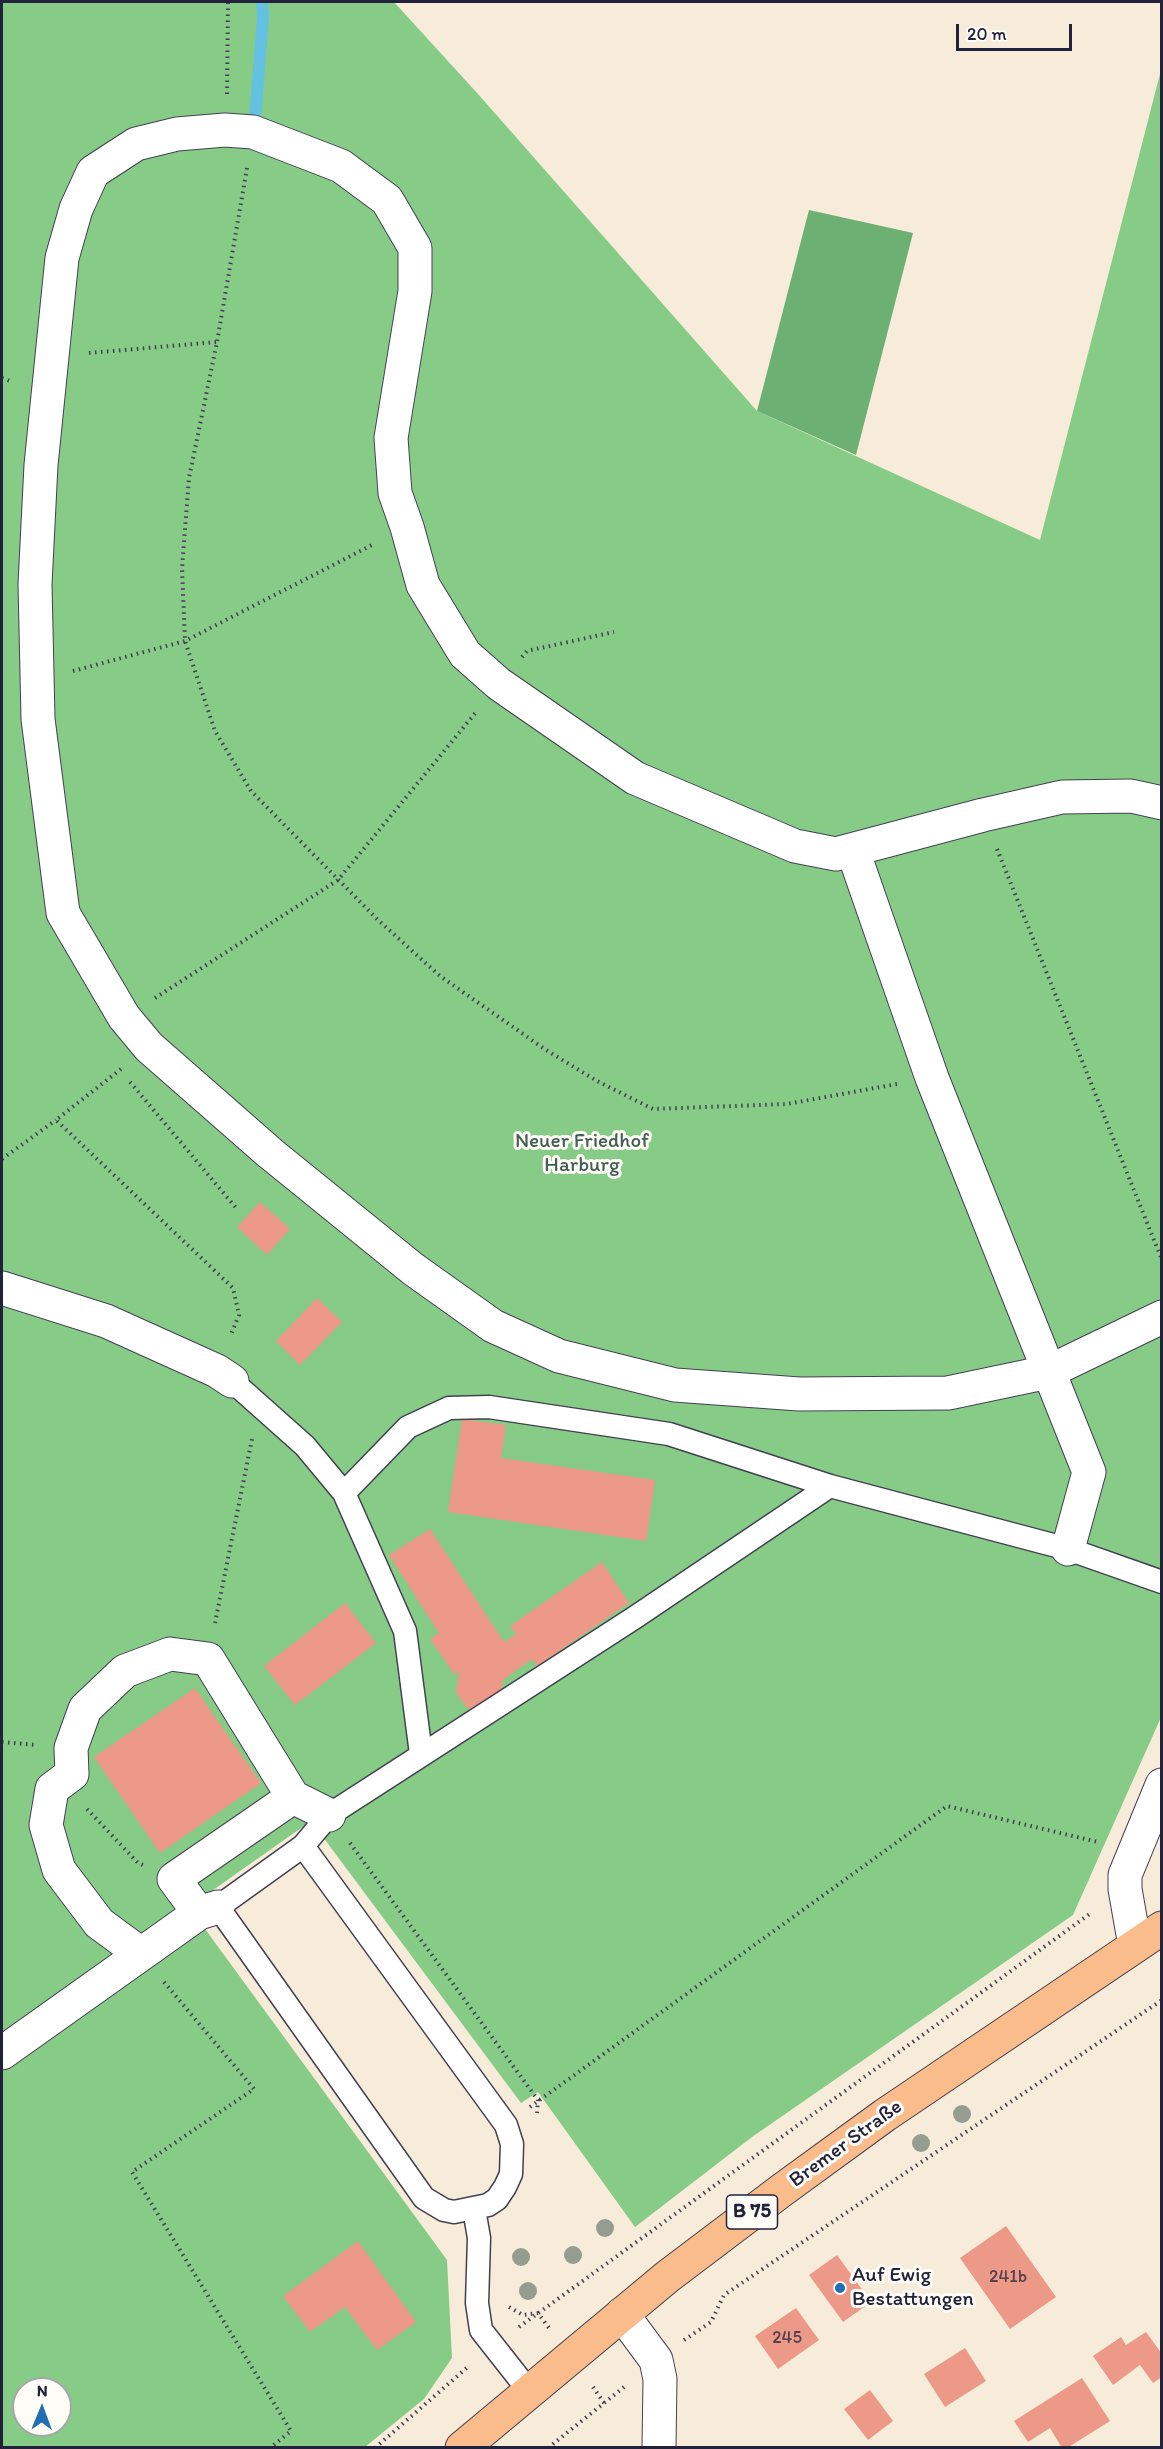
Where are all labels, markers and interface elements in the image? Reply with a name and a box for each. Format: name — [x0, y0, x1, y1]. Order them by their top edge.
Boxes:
scale bar — [959, 12, 1074, 50]
text: 20 m — [967, 23, 1007, 45]
park label: Neuer Friedhof Harburg — [515, 1129, 649, 1179]
street label: Bremer Straße — [785, 2095, 907, 2193]
road number: B 75 — [726, 2195, 777, 2229]
place label: Auf Ewig Bestattungen — [852, 2263, 974, 2313]
house number: 241b — [989, 2266, 1027, 2288]
marker: Auf Ewig Bestattungen — [833, 2281, 847, 2295]
house number: 245 — [772, 2327, 802, 2349]
north arrow — [12, 2377, 72, 2437]
text: N — [37, 2381, 48, 2400]

